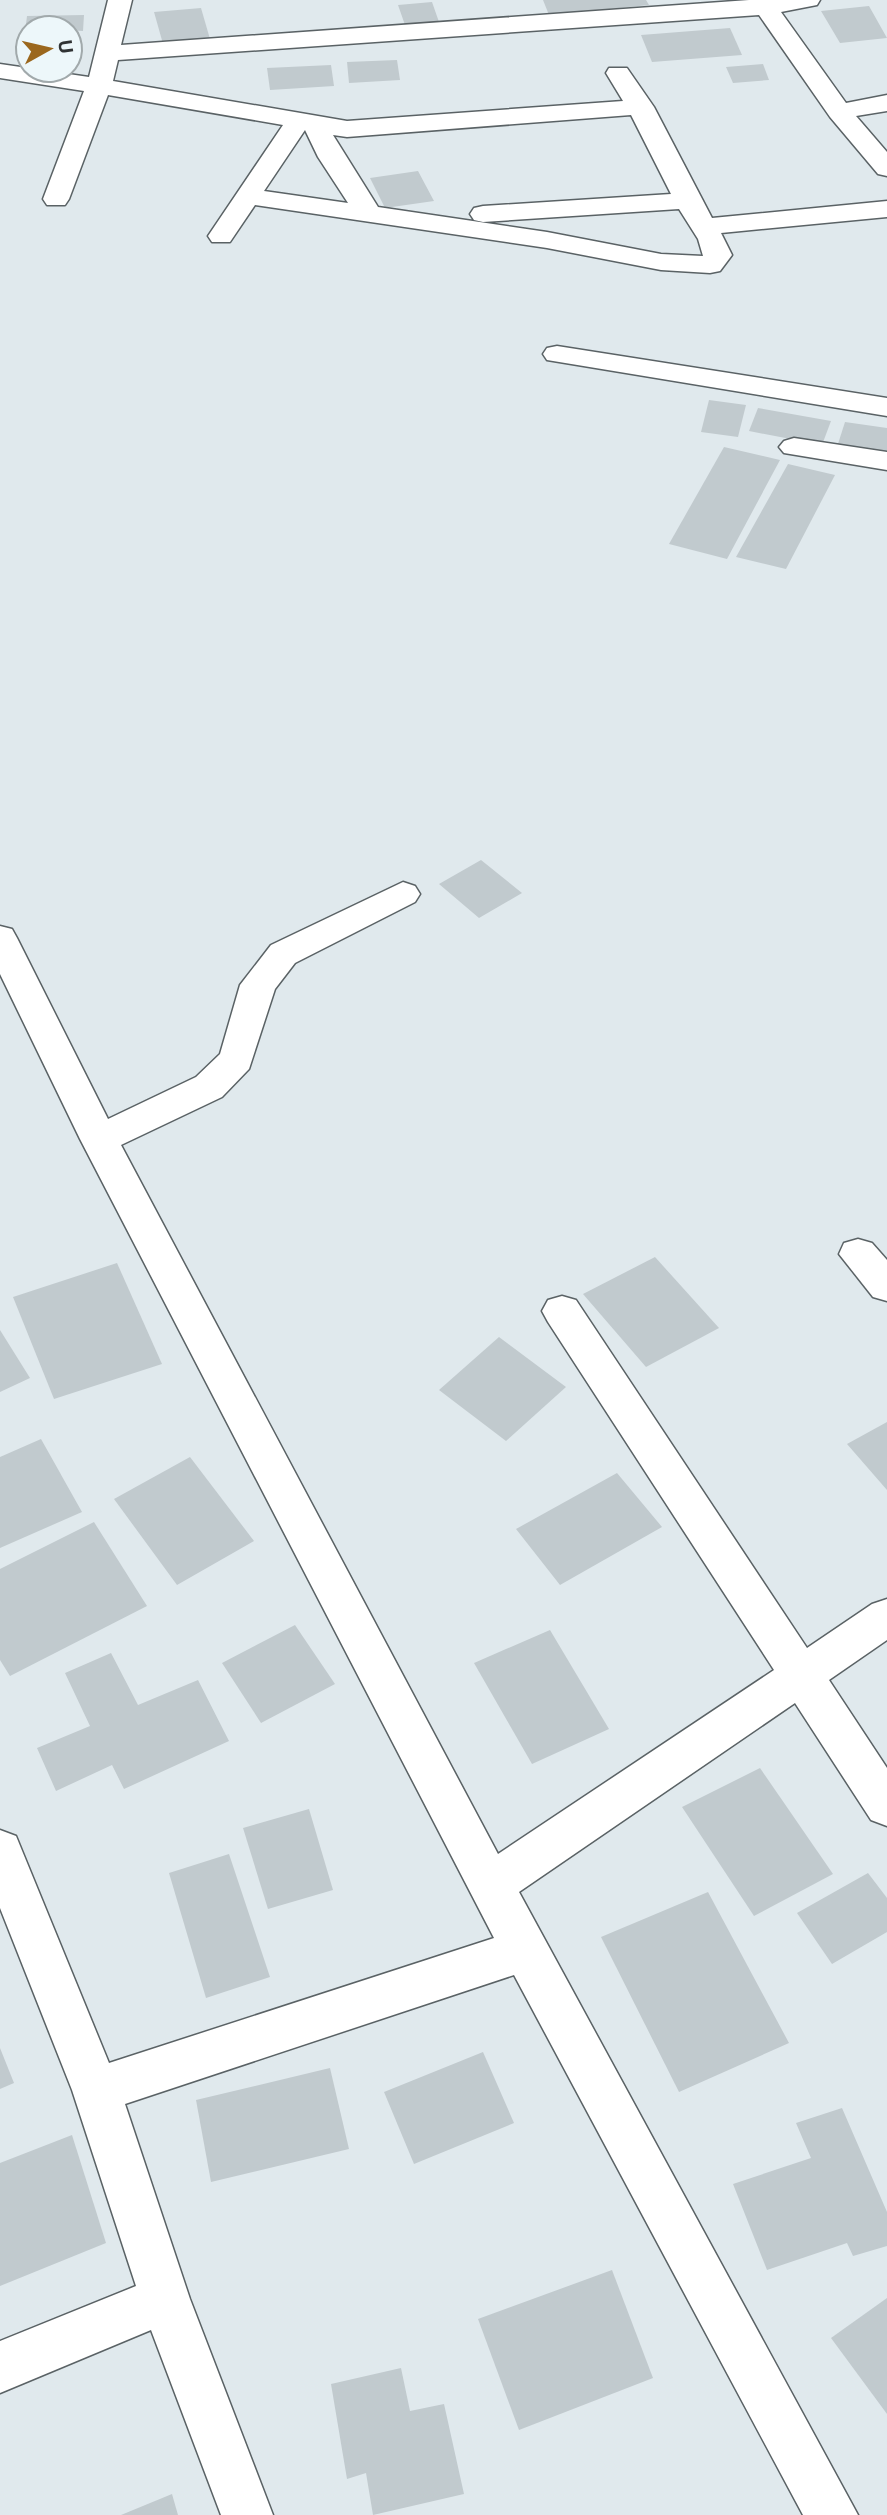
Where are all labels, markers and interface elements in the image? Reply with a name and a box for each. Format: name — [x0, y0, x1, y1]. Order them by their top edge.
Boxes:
north arrow — [14, 14, 84, 84]
text: U — [52, 38, 80, 56]

